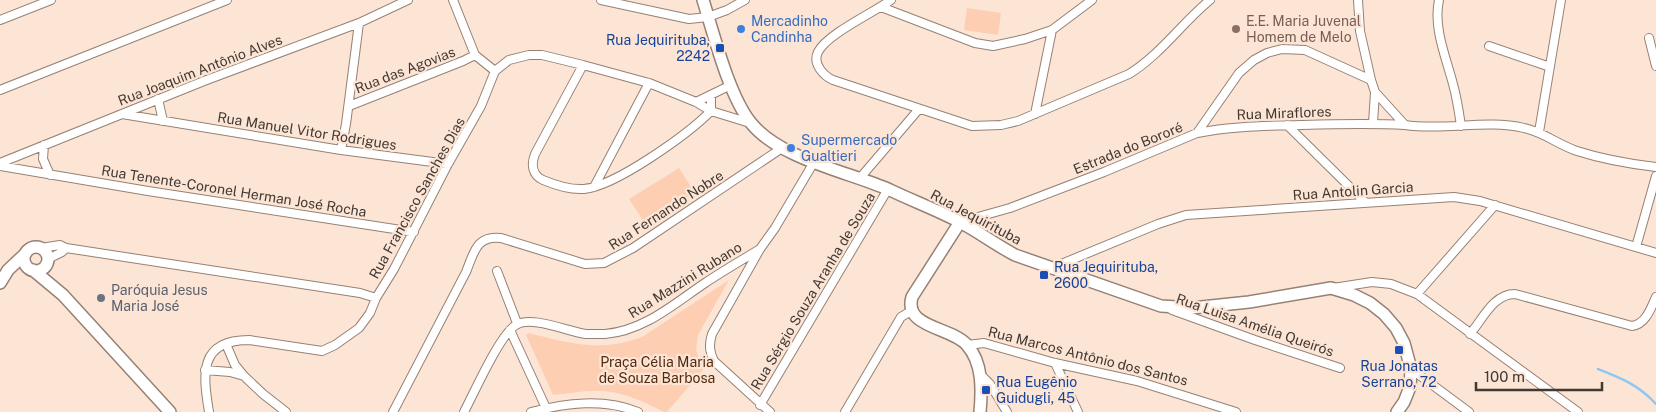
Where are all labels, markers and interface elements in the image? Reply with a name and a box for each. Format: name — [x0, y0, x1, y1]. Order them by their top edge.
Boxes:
place label: Mercadinho Candinha — [751, 13, 828, 45]
place label: E.E. Maria Juvenal Homem de Melo — [1246, 13, 1361, 45]
marker: Mercadinho Candinha — [735, 23, 747, 35]
marker: E.E. Maria Juvenal Homem de Melo — [1230, 23, 1242, 35]
street label: Rua Joaquim Antônio Alves — [116, 31, 284, 109]
place label: Rua Jequirituba, 2242 — [606, 32, 710, 64]
marker: Rua Jequirituba, 2242 — [714, 42, 726, 54]
street label: Rua das Agovias — [353, 44, 457, 96]
street label: Rua Miraflores — [1236, 103, 1332, 123]
street label: Rua Manuel Vitor Rodrigues — [216, 109, 398, 153]
street label: Rua Francisco Sanches Dias — [366, 115, 468, 281]
street label: Estrada do Bororé — [1071, 119, 1185, 177]
place label: Supermercado Gualtieri — [801, 132, 897, 164]
marker: Supermercado Gualtieri — [785, 142, 797, 154]
street label: Rua Tenente-Coronel Herman José Rocha — [100, 162, 368, 220]
street label: Rua Fernando Nobre — [606, 167, 726, 253]
street label: Rua Antolin Garcia — [1292, 179, 1414, 203]
street label: Rua Jequirituba — [928, 186, 1024, 248]
street label: Rua Sérgio Souza Aranha de Souza — [748, 189, 878, 393]
street label: Rua Mazzini Rubano — [625, 239, 745, 321]
place label: Rua Jequirituba, 2600 — [1054, 259, 1158, 291]
marker: Rua Jequirituba, 2600 — [1038, 269, 1050, 281]
place label: Paróquia Jesus Maria José — [111, 282, 208, 314]
street label: Rua Luisa Amélia Queirós — [1174, 290, 1336, 360]
marker: Paróquia Jesus Maria José — [95, 292, 107, 304]
street label: Rua Marcos Antônio dos Santos — [987, 323, 1189, 389]
marker: Rua Jonatas Serrano, 72 — [1393, 344, 1405, 356]
park label: Praça Célia Maria de Souza Barbosa — [599, 354, 715, 386]
place label: Rua Jonatas Serrano, 72 — [1360, 358, 1438, 390]
scale bar — [1476, 360, 1602, 392]
text: 100 m — [1484, 368, 1525, 385]
place label: Rua Eugênio Guidugli, 45 — [996, 374, 1077, 406]
marker: Rua Eugênio Guidugli, 45 — [980, 384, 992, 396]

